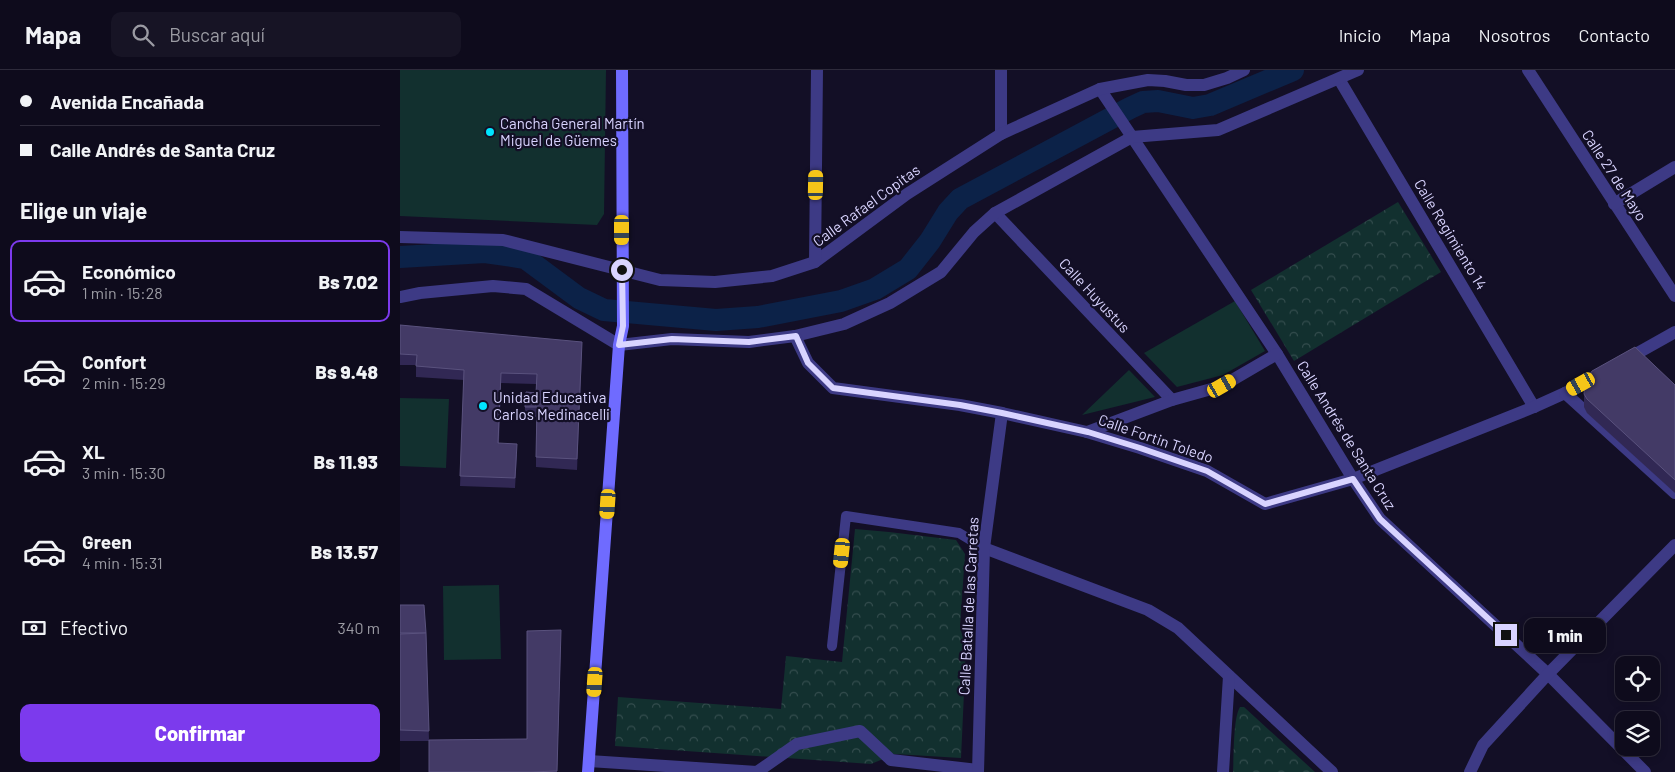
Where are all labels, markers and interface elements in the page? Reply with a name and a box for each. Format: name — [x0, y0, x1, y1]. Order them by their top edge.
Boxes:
search box — [111, 12, 461, 57]
text: Mapa — [25, 20, 81, 49]
icon: search — [129, 21, 157, 49]
text: Buscar aquí — [169, 23, 265, 46]
text: Inicio — [1339, 24, 1381, 46]
text: Mapa — [1409, 24, 1451, 46]
text: Nosotros — [1479, 24, 1550, 46]
text: Contacto — [1578, 24, 1650, 46]
text: Avenida Encañada — [50, 90, 204, 113]
place label: Cancha General Martín Miguel de Güemes — [500, 114, 645, 149]
marker: Cancha General Martín Miguel de Güemes — [484, 126, 496, 138]
street label: Calle 27 de Mayo — [1579, 126, 1651, 224]
text: Calle Andrés de Santa Cruz — [50, 138, 275, 161]
street label: Calle Rafael Copitas — [809, 160, 923, 250]
car — [808, 170, 823, 200]
street label: Calle Regimiento 14 — [1411, 175, 1491, 293]
text: Elige un viaje — [20, 197, 147, 223]
car — [614, 215, 629, 245]
street label: Calle Huyustus — [1056, 254, 1134, 336]
icon: car — [22, 259, 67, 304]
route start — [611, 259, 633, 281]
text: Económico — [82, 260, 176, 283]
text: Bs 7.02 — [318, 270, 378, 293]
text: 1 min · 15:28 — [82, 283, 163, 302]
icon: car — [22, 349, 67, 394]
text: Confort — [82, 350, 146, 373]
street label: Calle Andrés de Santa Cruz — [1294, 357, 1400, 513]
text: Bs 9.48 — [315, 360, 378, 383]
car — [1564, 370, 1597, 398]
car — [1205, 372, 1238, 400]
text: 2 min · 15:29 — [82, 373, 166, 392]
place label: Unidad Educativa Carlos Medinacelli — [493, 388, 610, 423]
marker: Unidad Educativa Carlos Medinacelli — [477, 400, 489, 412]
street label: Calle Fortin Toledo — [1096, 410, 1216, 466]
icon: car — [22, 439, 67, 484]
text: XL — [82, 440, 105, 463]
text: Bs 11.93 — [314, 450, 378, 473]
text: 3 min · 15:30 — [82, 463, 166, 482]
car — [599, 489, 616, 519]
street label: Calle Batalla de las Carretas — [954, 516, 982, 696]
icon: car — [22, 529, 67, 574]
text: Green — [82, 530, 132, 553]
car — [832, 537, 851, 569]
text: Bs 13.57 — [311, 540, 378, 563]
text: 4 min · 15:31 — [82, 553, 163, 572]
icon: cash — [20, 614, 48, 642]
text: Efectivo — [60, 616, 128, 639]
text: 340 m — [337, 618, 380, 637]
callout: 1 min — [1524, 618, 1606, 652]
route end — [1495, 624, 1517, 646]
text: 1 min — [1547, 626, 1583, 645]
map controls — [1615, 656, 1660, 756]
button: locate — [1615, 656, 1660, 701]
car — [586, 667, 603, 697]
button: Confirmar — [20, 704, 380, 762]
button: layers — [1615, 711, 1660, 756]

